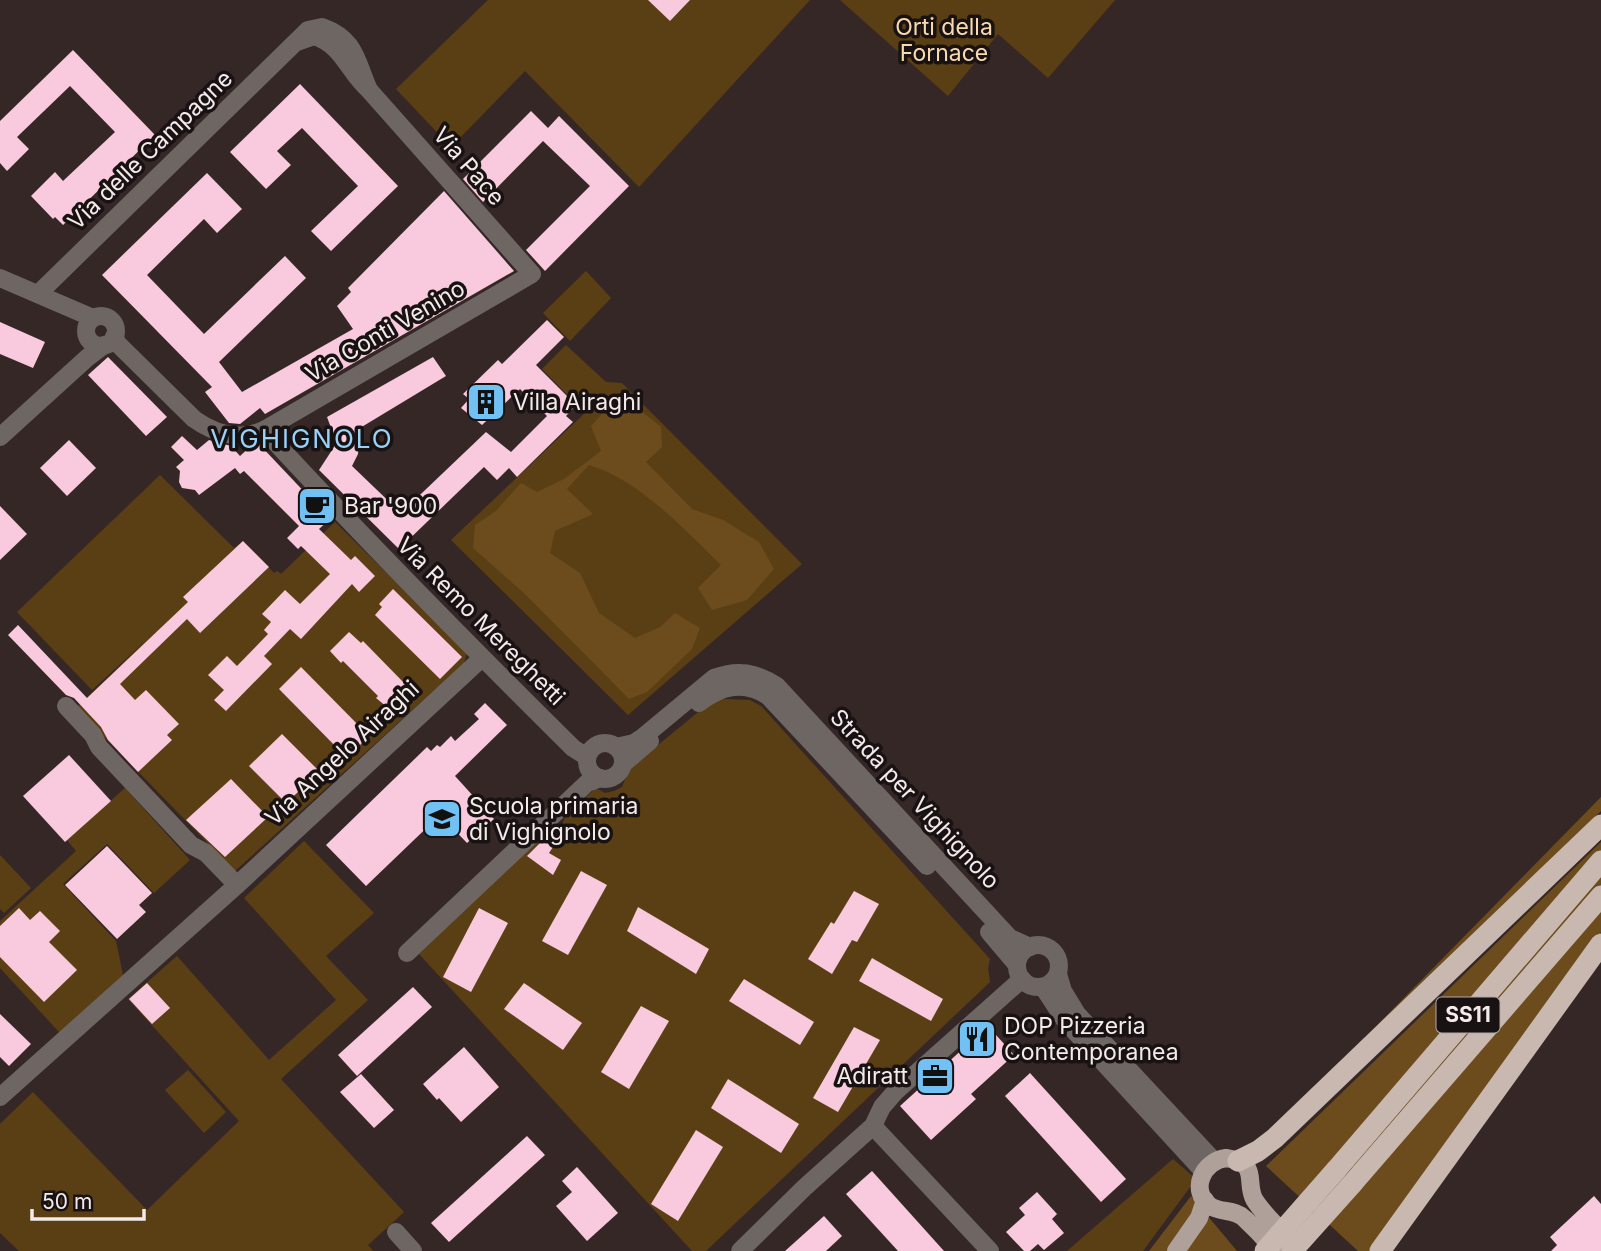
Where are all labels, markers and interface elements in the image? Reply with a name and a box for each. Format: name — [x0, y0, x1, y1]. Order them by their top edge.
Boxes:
park label: Orti della Fornace — [895, 13, 993, 67]
street label: Via delle Campagne — [62, 64, 238, 236]
street label: Via Pace — [427, 121, 511, 211]
street label: Via Conti Venino — [300, 274, 470, 388]
building icon: Villa Airaghi — [465, 381, 507, 423]
place label: Villa Airaghi — [513, 388, 641, 416]
district label: VIGHIGNOLO — [210, 423, 394, 454]
cafe icon: Bar '900 — [296, 485, 338, 527]
place label: Bar '900 — [344, 492, 437, 520]
street label: Via Remo Mereghetti — [391, 531, 571, 711]
street label: Via Angelo Airaghi — [259, 675, 425, 831]
street label: Strada per Vighignolo — [824, 703, 1006, 895]
place label: Scuola primaria di Vighignolo — [469, 792, 638, 846]
school or university icon: Scuola primaria di Vighignolo — [421, 798, 463, 840]
road number: SS11 — [1436, 998, 1500, 1032]
place label: DOP Pizzeria Contemporanea — [1004, 1012, 1179, 1066]
restaurant icon: DOP Pizzeria Contemporanea — [956, 1018, 998, 1060]
office icon: Adiratt — [914, 1055, 956, 1097]
place label: Adiratt — [836, 1062, 908, 1090]
scale bar — [32, 1178, 144, 1222]
text: 50 m — [42, 1189, 92, 1214]

